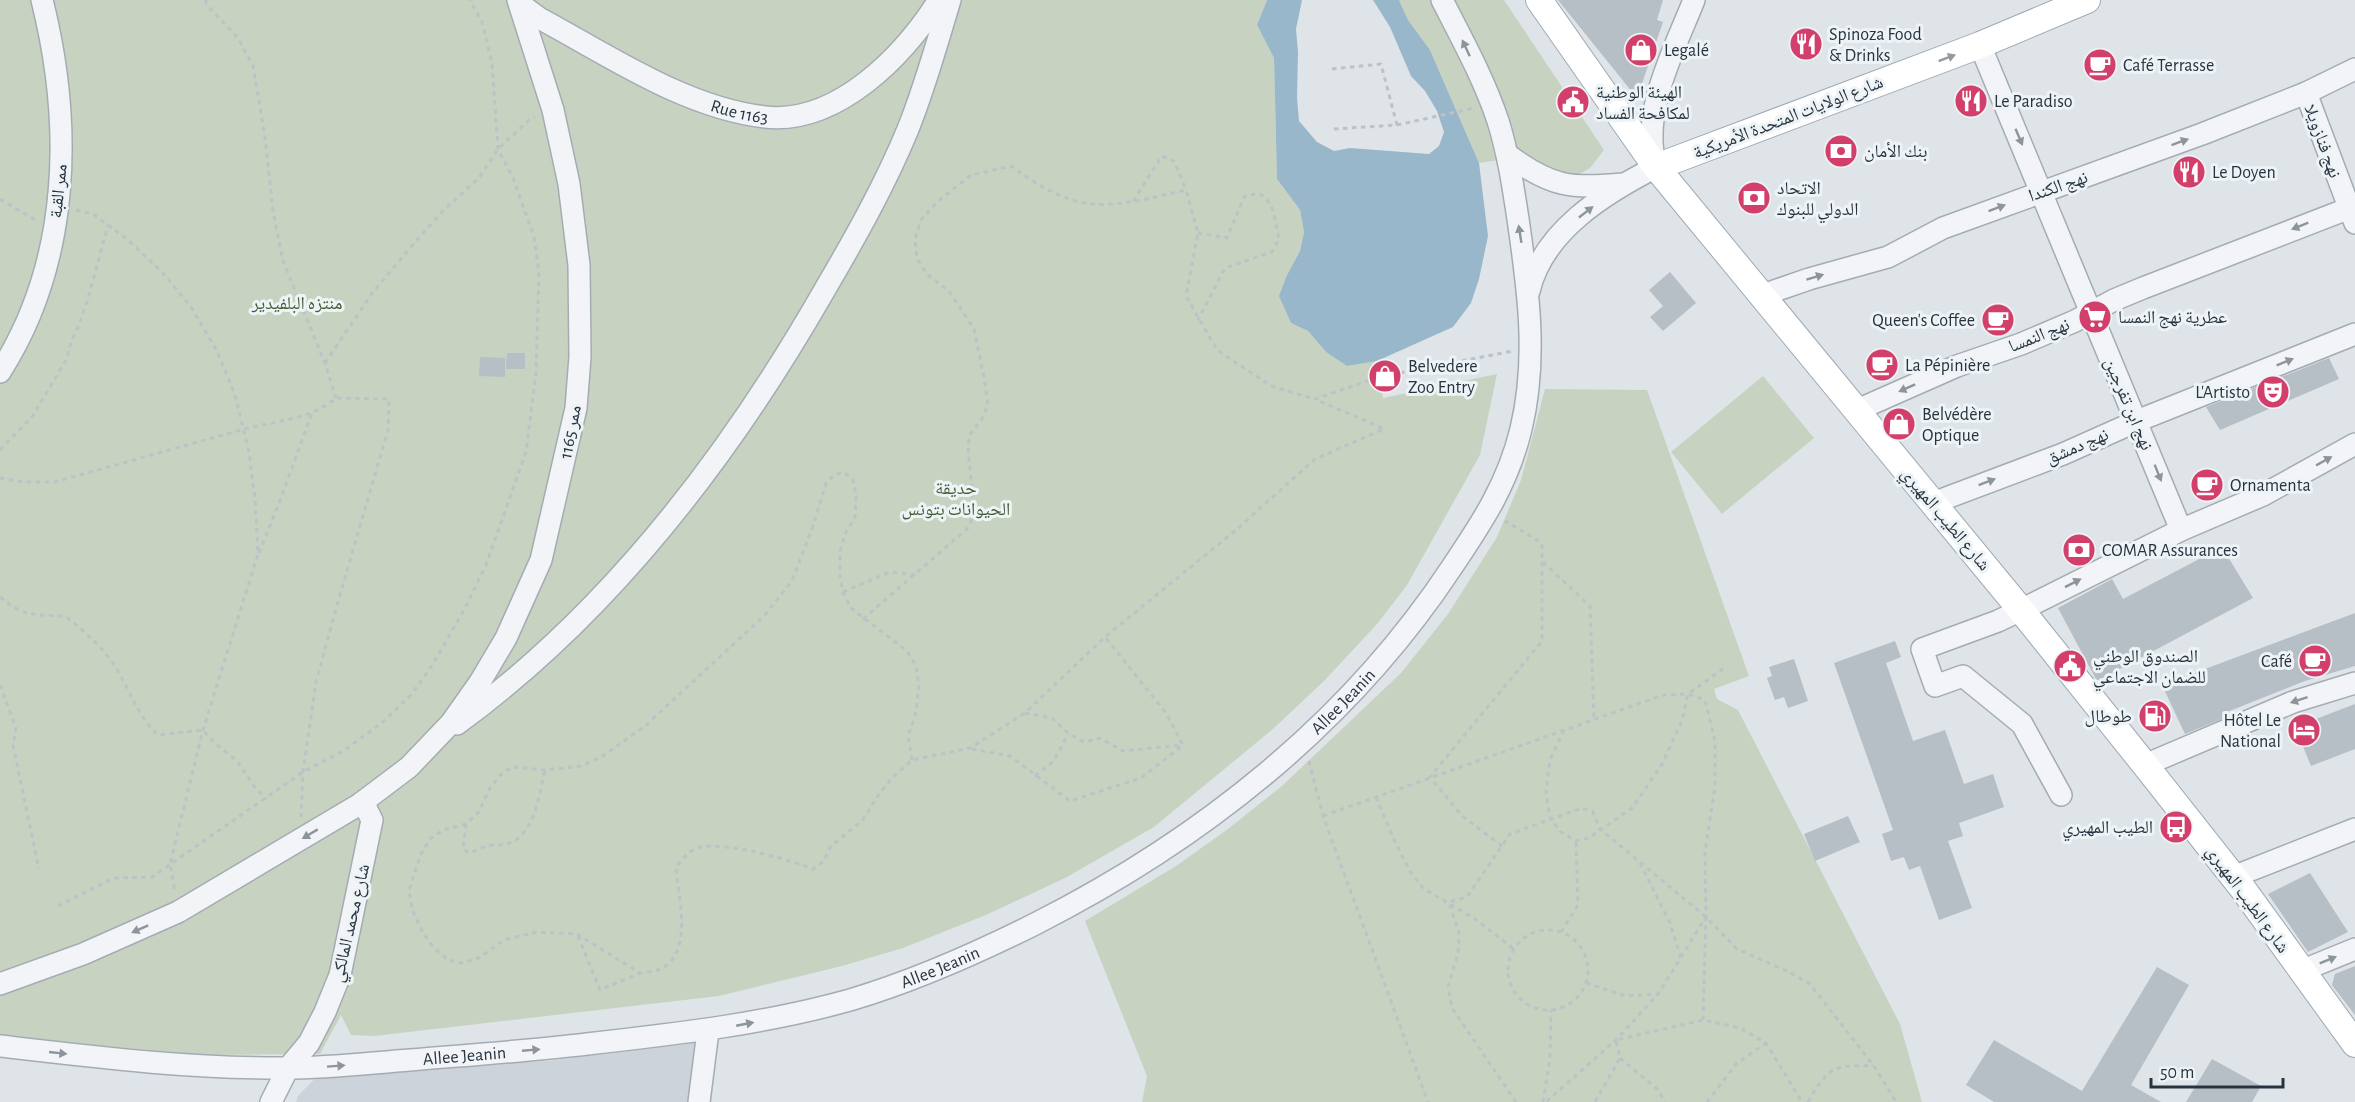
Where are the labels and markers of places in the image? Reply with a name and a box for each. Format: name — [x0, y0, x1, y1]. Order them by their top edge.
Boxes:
restaurant icon: Spinoza Food & Drinks — [1788, 26, 1824, 62]
place label: Spinoza Food & Drinks — [1829, 26, 1922, 65]
shop icon: Legalé — [1623, 32, 1659, 68]
place label: Legalé — [1664, 42, 1709, 60]
cafe icon: Café Terrasse — [2082, 47, 2118, 83]
place label: Café Terrasse — [2123, 57, 2214, 75]
restaurant icon: Le Paradiso — [1953, 83, 1989, 119]
public building icon: الهيئة الوطنية لمكافحة الفساد — [1555, 84, 1591, 120]
place label: الهيئة الوطنية لمكافحة الفساد — [1596, 84, 1690, 123]
place label: Le Paradiso — [1994, 93, 2073, 111]
bank icon: بنك الأمان — [1823, 133, 1859, 169]
place label: بنك الأمان — [1864, 142, 1927, 162]
restaurant icon: Le Doyen — [2171, 154, 2207, 190]
place label: Le Doyen — [2212, 164, 2276, 182]
bank icon: الاتحاد الدولي للبنوك — [1736, 180, 1772, 216]
place label: الاتحاد الدولي للبنوك — [1777, 180, 1858, 224]
supermarket icon: عطرية نهج النمسا — [2077, 299, 2113, 335]
cafe icon: Queen's Coffee — [1980, 302, 2016, 338]
place label: عطرية نهج النمسا — [2118, 309, 2227, 329]
place label: Queen's Coffee — [1872, 312, 1975, 330]
cafe icon: La Pépinière — [1864, 347, 1900, 383]
place label: La Pépinière — [1905, 357, 1990, 375]
shop icon: Belvedere Zoo Entry — [1367, 358, 1403, 394]
place label: Belvedere Zoo Entry — [1408, 358, 1478, 397]
theatre icon: L'Artisto — [2255, 374, 2291, 410]
place label: L'Artisto — [2195, 384, 2250, 402]
shop icon: Belvédère Optique — [1881, 406, 1917, 442]
place label: Belvédère Optique — [1922, 406, 1992, 445]
cafe icon: Ornamenta — [2189, 467, 2225, 503]
place label: Ornamenta — [2230, 477, 2311, 495]
bank icon: COMAR Assurances — [2061, 532, 2097, 568]
place label: COMAR Assurances — [2102, 542, 2238, 560]
cafe icon: Café — [2297, 643, 2333, 679]
public building icon: الصندوق الوطني للضمان الاجتماعي — [2052, 648, 2088, 684]
place label: الصندوق الوطني للضمان الاجتماعي — [2093, 648, 2206, 692]
place label: Café — [2261, 653, 2292, 671]
fuel station icon: طوطال — [2137, 698, 2173, 734]
place label: طوطال — [2085, 708, 2132, 727]
place label: Hôtel Le National — [2220, 712, 2281, 751]
hotel icon: Hôtel Le National — [2286, 712, 2322, 748]
bus stop icon: الطيب المهيري — [2158, 809, 2194, 845]
place label: الطيب المهيري — [2062, 819, 2153, 842]

